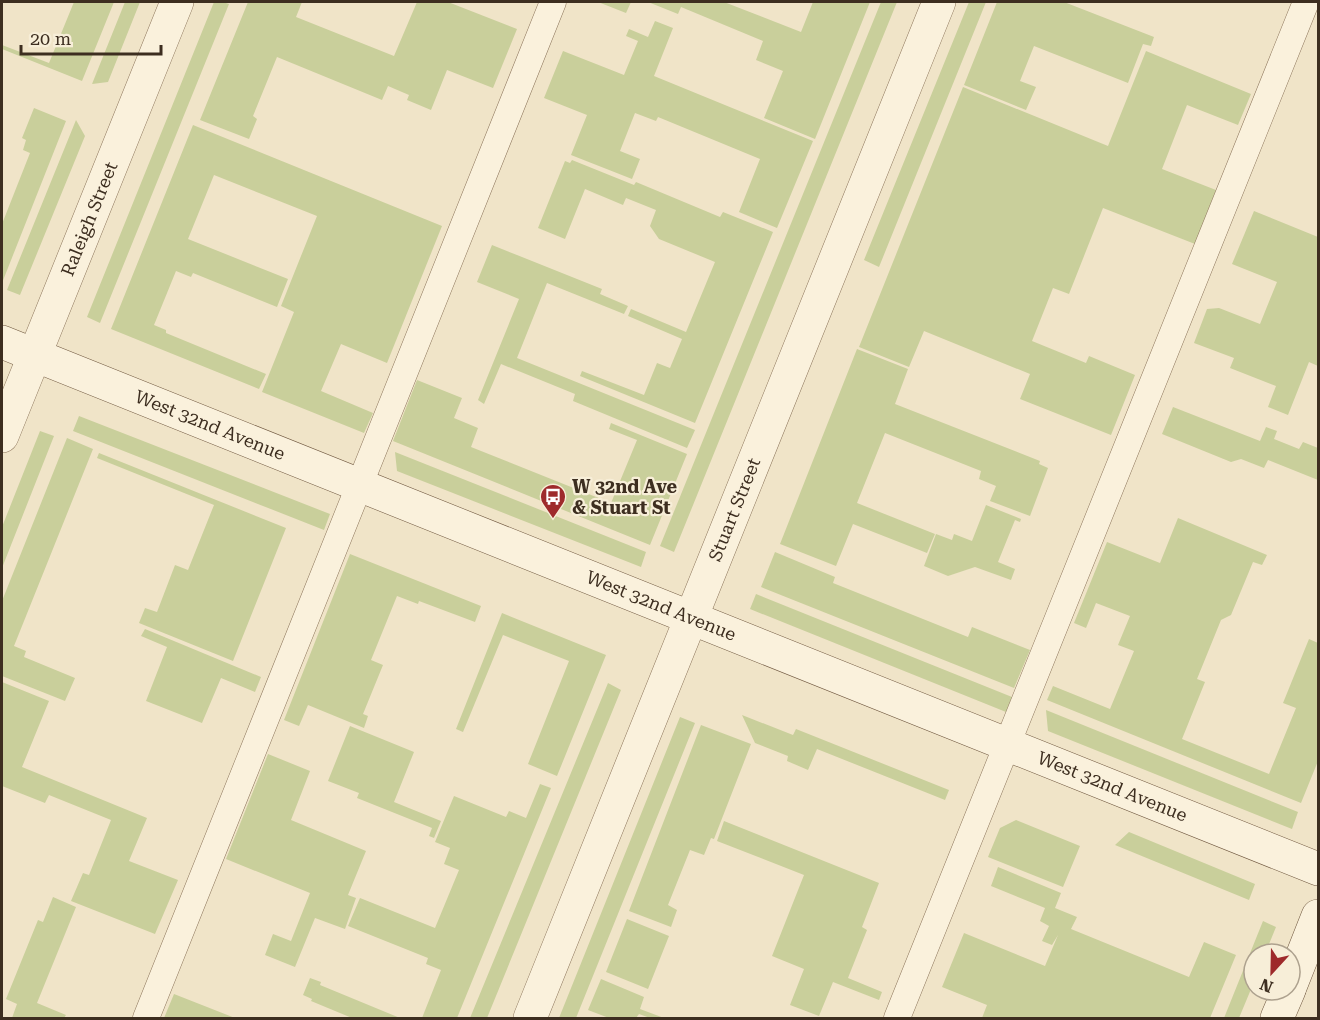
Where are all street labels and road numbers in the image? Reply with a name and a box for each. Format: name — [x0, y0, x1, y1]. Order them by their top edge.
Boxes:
street label: Raleigh Street — [57, 158, 122, 279]
street label: West 32nd Avenue — [132, 385, 288, 464]
street label: Stuart Street — [704, 455, 764, 564]
street label: West 32nd Avenue — [583, 566, 739, 645]
street label: West 32nd Avenue — [1034, 747, 1191, 826]

